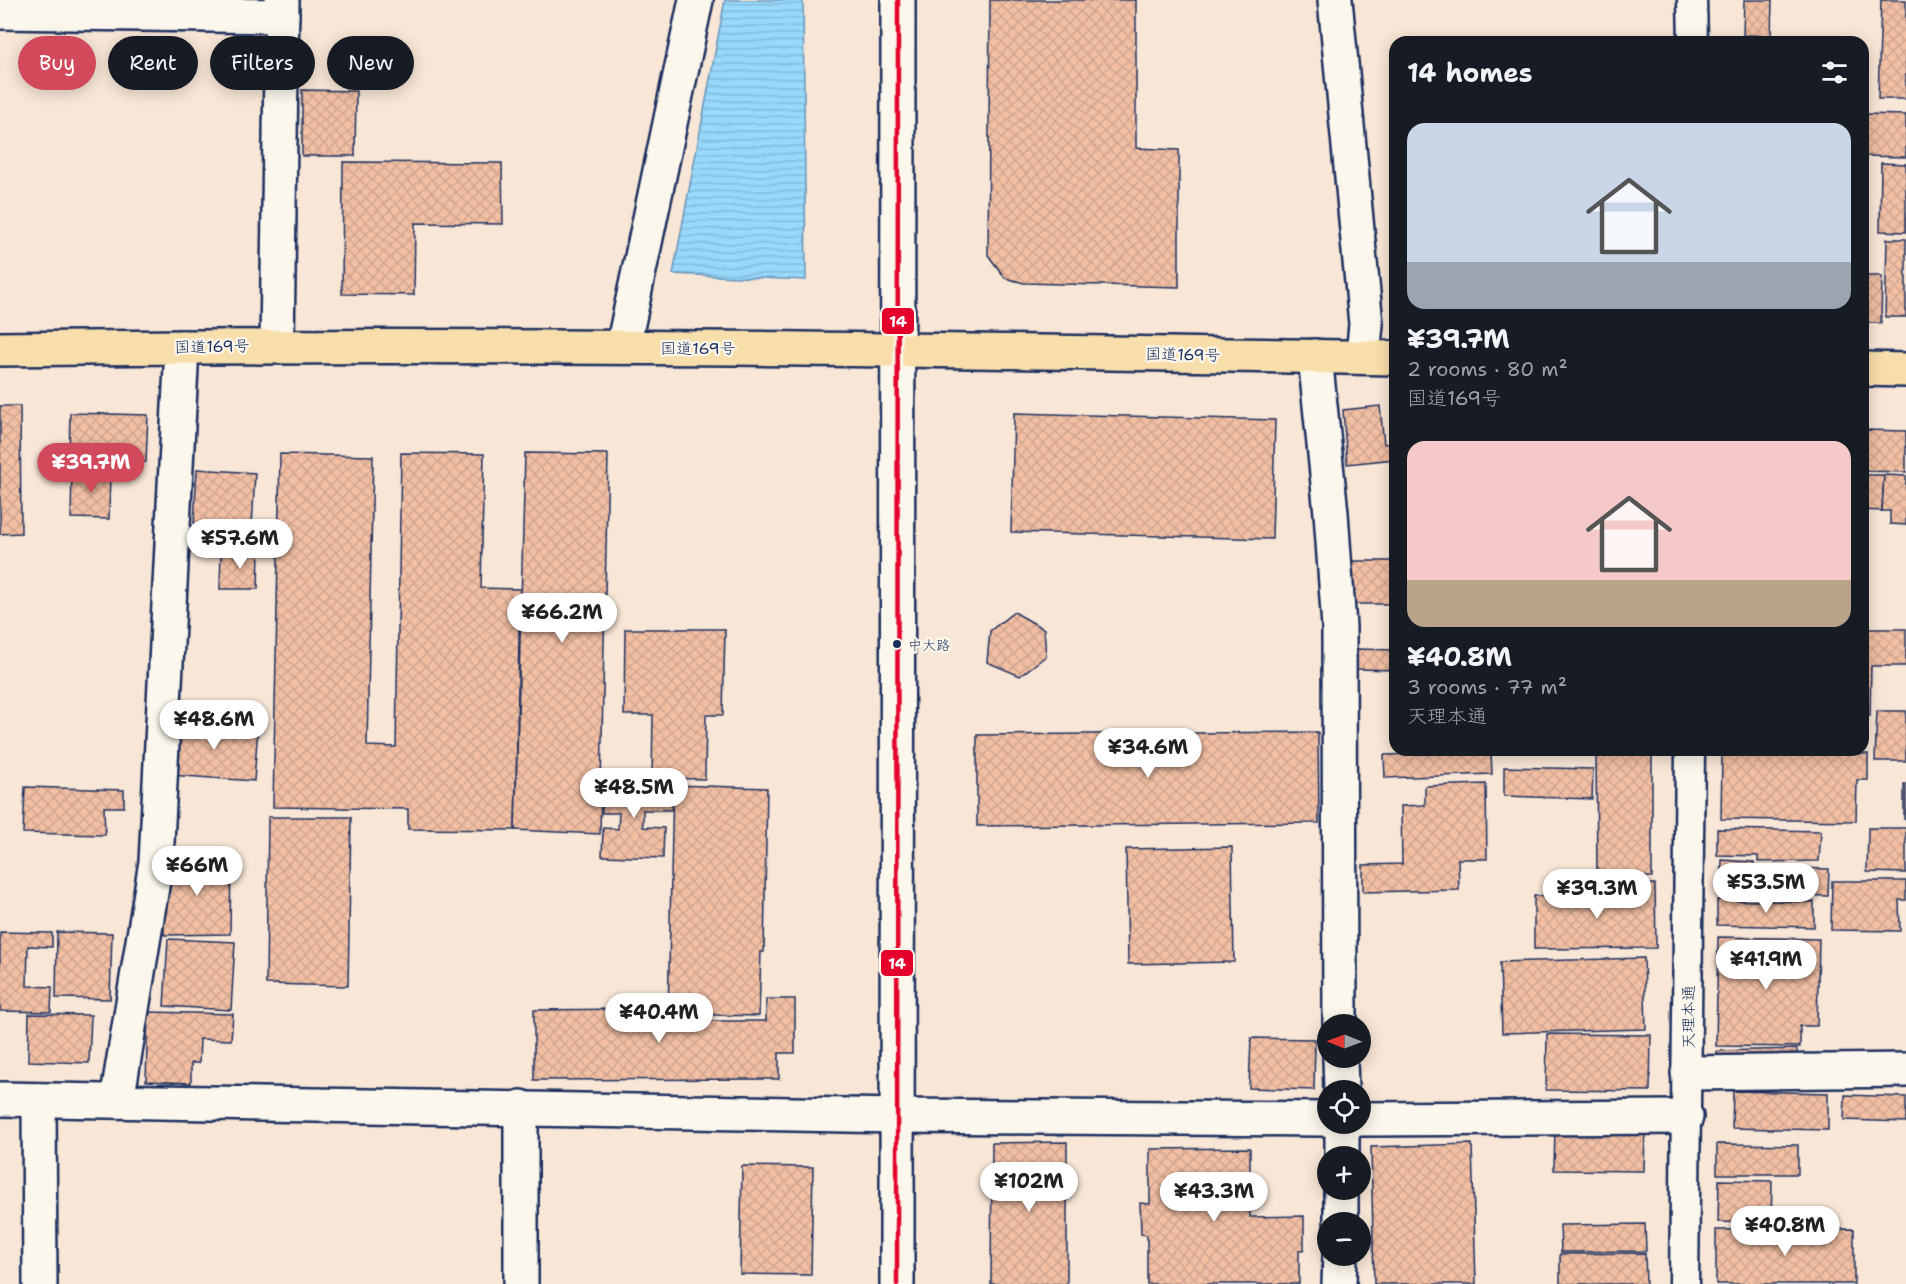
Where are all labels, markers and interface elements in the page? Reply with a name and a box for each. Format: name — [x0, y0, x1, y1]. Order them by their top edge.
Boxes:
chip: Buy — [18, 36, 96, 90]
chip: Rent — [108, 36, 198, 90]
chip: Filters — [210, 36, 315, 90]
chip: New — [327, 36, 414, 90]
text: 14 homes — [1407, 55, 1533, 90]
icon: filters — [1818, 56, 1851, 89]
icon: home — [1575, 162, 1683, 270]
line badge: 14 — [881, 307, 915, 335]
text: 14 — [889, 311, 907, 332]
text: ¥39.7M — [1407, 321, 1510, 356]
street label: 国道169号 — [174, 335, 250, 358]
street label: 国道169号 — [660, 338, 736, 359]
street label: 国道169号 — [1145, 343, 1221, 366]
text: 2 rooms · 80 m² — [1407, 356, 1568, 382]
text: 国道169号 — [1407, 385, 1501, 411]
pin: ¥39.7M — [42, 443, 140, 494]
text: ¥39.7M — [51, 449, 131, 475]
icon: home — [1575, 480, 1683, 588]
pin: ¥57.6M — [191, 519, 289, 570]
text: ¥57.6M — [201, 525, 279, 551]
pin: ¥66.2M — [513, 593, 611, 644]
text: ¥66.2M — [521, 599, 603, 625]
place label: 中大路 — [908, 636, 950, 654]
marker: 中大路 — [891, 638, 903, 650]
text: ¥40.8M — [1407, 639, 1512, 674]
text: 3 rooms · 77 m² — [1407, 674, 1567, 700]
pin: ¥48.6M — [165, 700, 263, 751]
text: 天理本通 — [1407, 703, 1487, 729]
text: ¥48.6M — [173, 706, 255, 732]
pin: ¥34.6M — [1099, 728, 1197, 779]
text: ¥34.6M — [1108, 734, 1188, 760]
pin: ¥48.5M — [585, 768, 683, 819]
text: ¥48.5M — [594, 774, 674, 800]
pin: ¥66M — [161, 846, 233, 897]
text: ¥66M — [166, 852, 228, 878]
pin: ¥53.5M — [1717, 863, 1815, 914]
pin: ¥39.3M — [1548, 869, 1646, 920]
text: ¥53.5M — [1727, 869, 1805, 895]
text: ¥39.3M — [1556, 875, 1638, 901]
pin: ¥41.9M — [1717, 940, 1815, 991]
text: ¥41.9M — [1730, 946, 1802, 972]
line badge: 14 — [880, 949, 914, 977]
text: 14 — [888, 953, 906, 974]
street label: 天理本通 — [1678, 985, 1699, 1049]
pin: ¥40.4M — [610, 993, 708, 1044]
text: ¥40.4M — [619, 999, 699, 1025]
north arrow — [1317, 1014, 1371, 1068]
map controls — [1317, 1014, 1371, 1266]
button: locate — [1317, 1080, 1371, 1134]
button: + — [1317, 1146, 1371, 1200]
pin: ¥102M — [987, 1162, 1071, 1213]
text: ¥102M — [994, 1168, 1064, 1194]
pin: ¥43.3M — [1165, 1172, 1263, 1223]
text: ¥43.3M — [1174, 1178, 1254, 1204]
pin: ¥40.8M — [1736, 1206, 1834, 1257]
button: − — [1317, 1212, 1371, 1266]
text: ¥40.8M — [1745, 1212, 1825, 1238]

